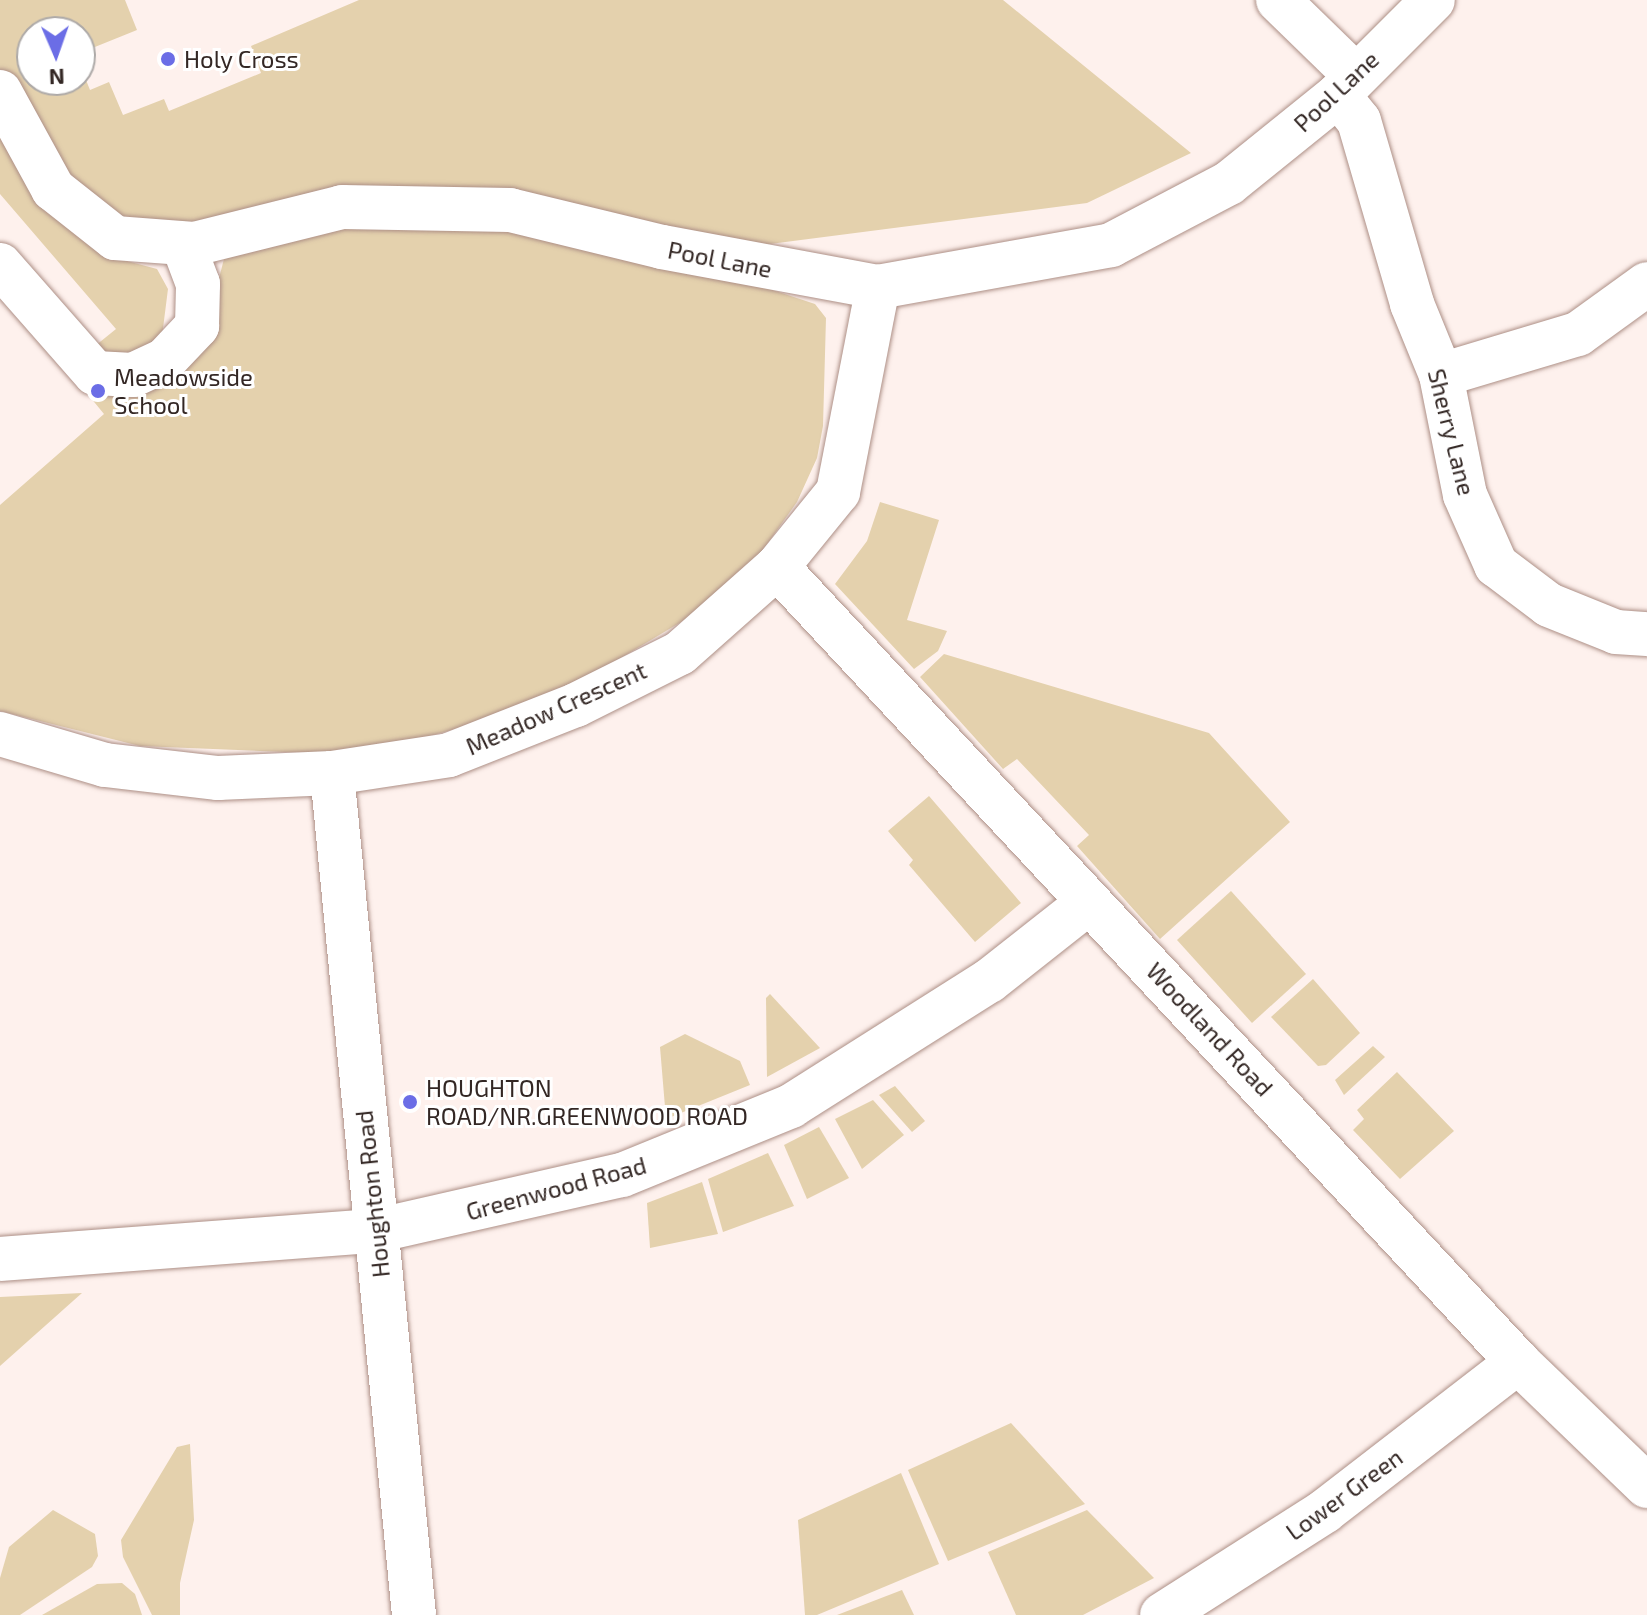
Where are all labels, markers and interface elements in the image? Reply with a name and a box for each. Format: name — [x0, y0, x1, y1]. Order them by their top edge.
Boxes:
north arrow — [16, 16, 96, 96]
street label: Pool Lane — [1287, 44, 1385, 138]
place label: Holy Cross — [184, 45, 299, 73]
marker: Holy Cross — [159, 50, 177, 68]
text: N — [48, 65, 65, 91]
street label: Pool Lane — [665, 235, 775, 283]
place label: Meadowside School — [114, 363, 253, 419]
street label: Sherry Lane — [1422, 365, 1482, 499]
marker: Meadowside School — [89, 382, 107, 400]
street label: Meadow Crescent — [461, 655, 651, 761]
street label: Woodland Road — [1141, 956, 1279, 1102]
place label: HOUGHTON ROAD/NR.GREENWOOD ROAD — [426, 1074, 748, 1130]
marker: HOUGHTON ROAD/NR.GREENWOOD ROAD — [401, 1093, 419, 1111]
street label: Houghton Road — [349, 1109, 395, 1279]
street label: Greenwood Road — [463, 1150, 649, 1226]
street label: Lower Green — [1280, 1442, 1408, 1546]

